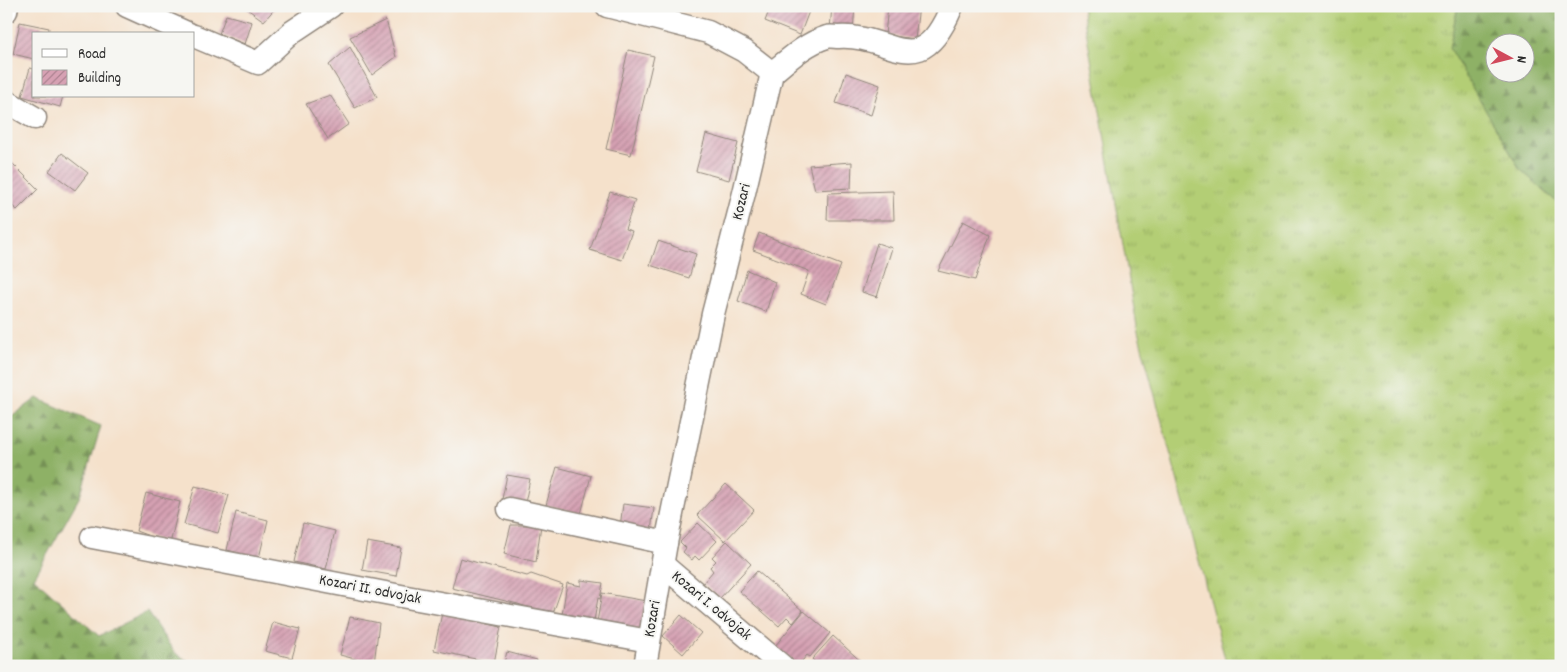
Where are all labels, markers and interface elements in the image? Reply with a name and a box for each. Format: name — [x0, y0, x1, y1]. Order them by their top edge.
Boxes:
legend — [32, 32, 195, 98]
north arrow — [1484, 32, 1534, 82]
text: Road — [78, 44, 106, 66]
text: N — [1511, 55, 1531, 64]
text: Building — [78, 68, 121, 90]
street label: Kozari — [726, 181, 758, 223]
street label: Kozari I. odvojak — [666, 566, 756, 646]
street label: Kozari II. odvojak — [317, 569, 423, 611]
street label: Kozari — [638, 599, 668, 639]

